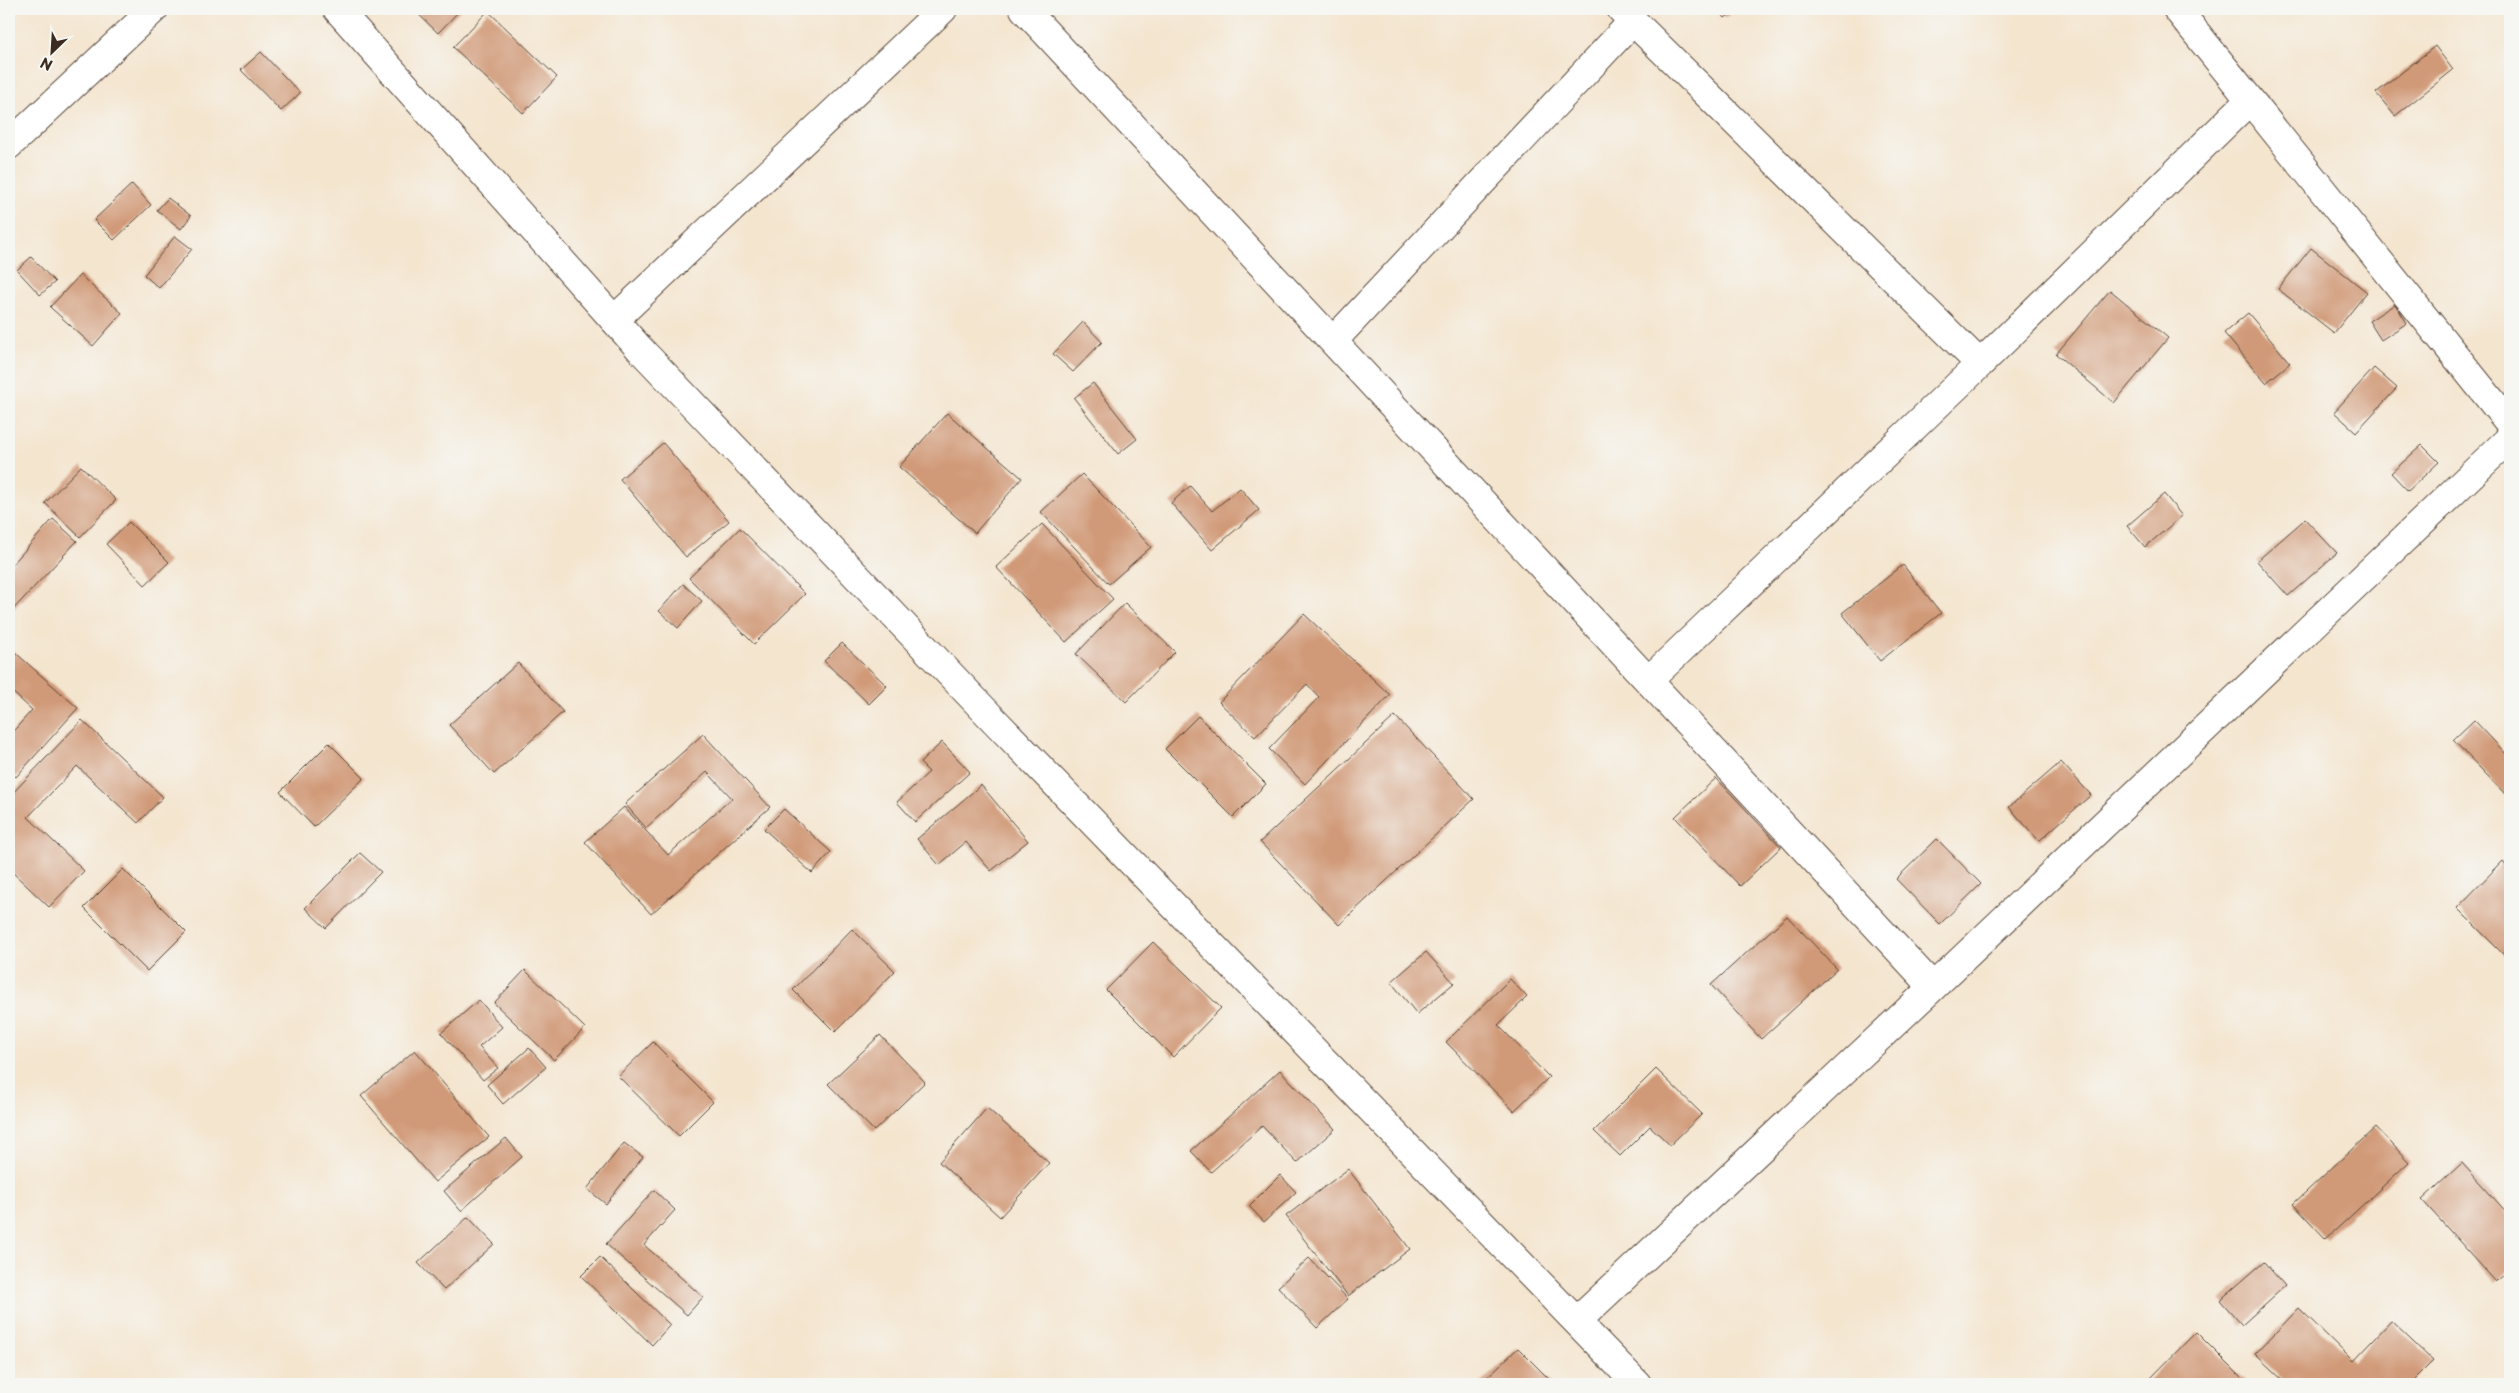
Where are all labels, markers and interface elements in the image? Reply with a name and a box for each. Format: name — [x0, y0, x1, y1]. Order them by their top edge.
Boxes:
north arrow — [28, 28, 78, 78]
text: N — [37, 52, 56, 76]

